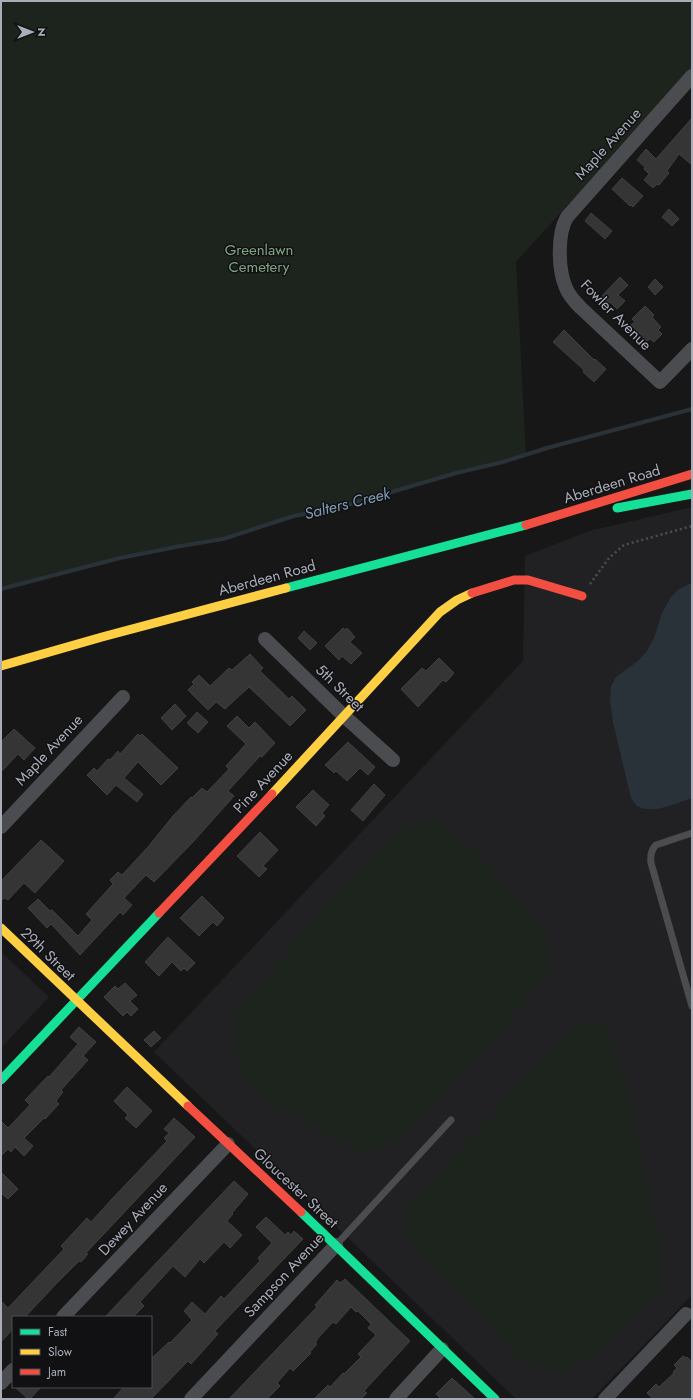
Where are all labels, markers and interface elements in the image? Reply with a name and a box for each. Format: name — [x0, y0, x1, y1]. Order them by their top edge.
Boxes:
north arrow — [12, 12, 52, 52]
text: N — [34, 28, 50, 36]
street label: Maple Avenue — [570, 103, 647, 185]
park label: Greenlawn Cemetery — [225, 239, 293, 278]
street label: Fowler Avenue — [575, 274, 657, 356]
street label: Aberdeen Road — [561, 459, 663, 509]
water label: Salters Creek — [302, 481, 394, 525]
street label: Aberdeen Road — [216, 554, 318, 602]
street label: 5th Street — [311, 659, 370, 717]
street label: Maple Avenue — [10, 709, 88, 791]
street label: Pine Avenue — [228, 745, 298, 818]
street label: 29th Street — [16, 922, 81, 986]
street label: Gloucester Street — [249, 1143, 344, 1233]
street label: Dewey Avenue — [93, 1177, 173, 1261]
street label: Sampson Avenue — [239, 1227, 329, 1322]
legend — [12, 1316, 152, 1388]
text: Fast — [48, 1323, 67, 1341]
text: Slow — [48, 1343, 73, 1361]
text: Jam — [46, 1363, 66, 1381]

